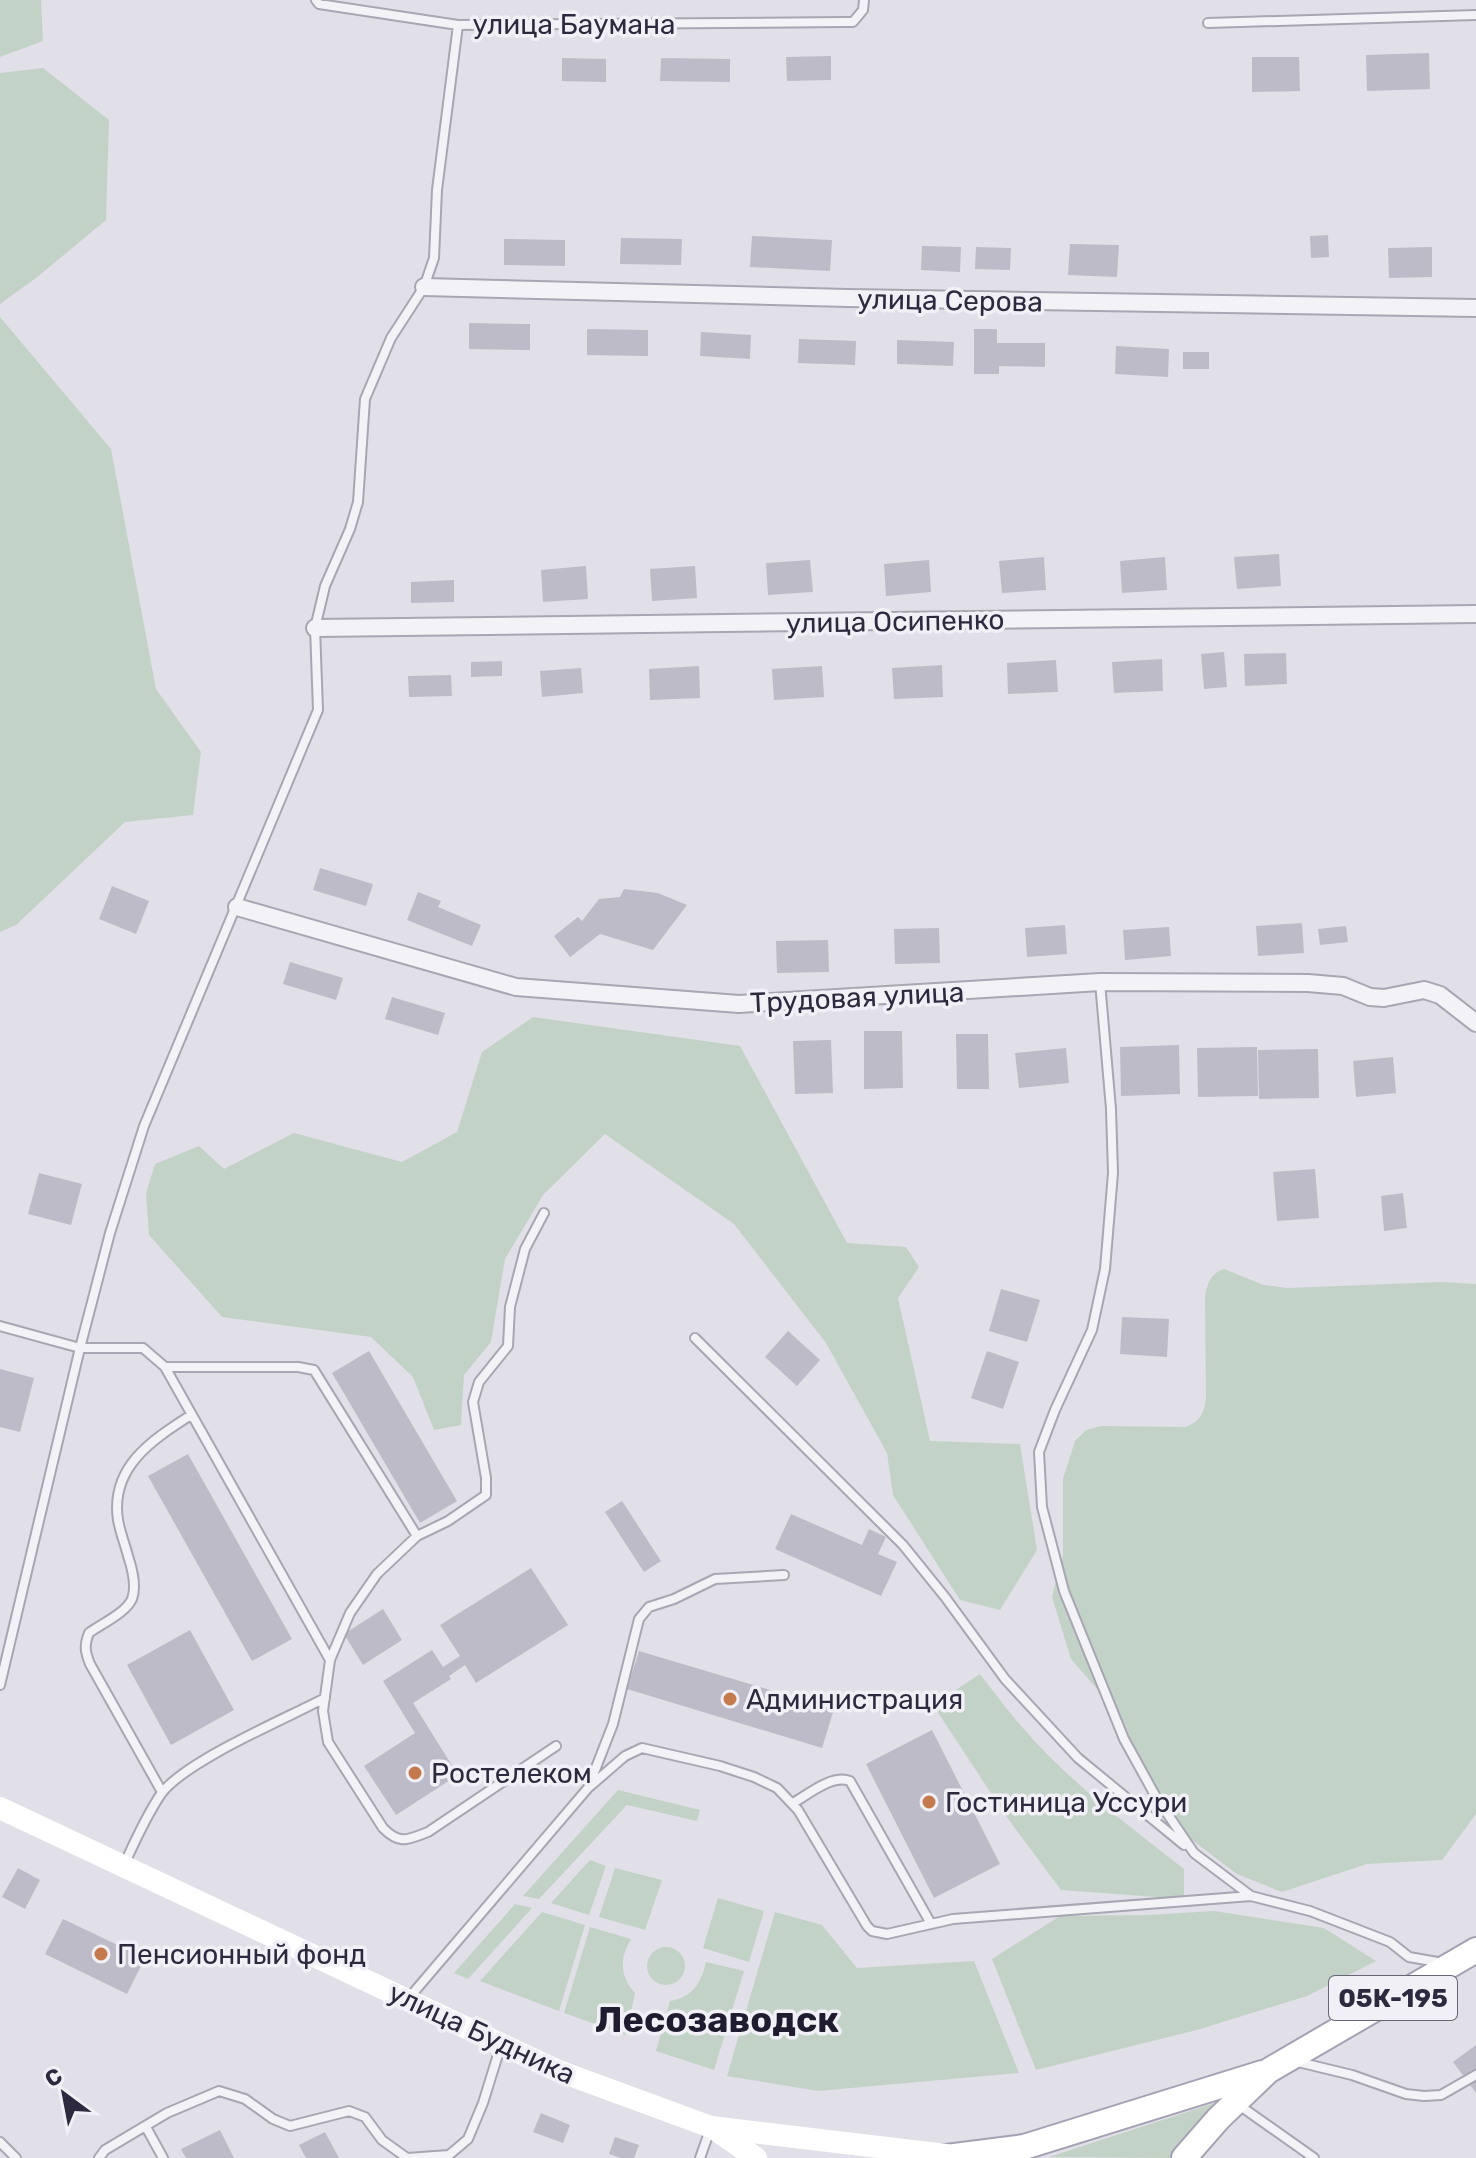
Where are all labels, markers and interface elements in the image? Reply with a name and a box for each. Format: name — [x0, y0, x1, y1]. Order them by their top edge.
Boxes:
street label: улица Баумана — [472, 8, 676, 41]
street label: улица Серова — [857, 282, 1043, 319]
street label: улица Осипенко — [785, 603, 1005, 640]
street label: Трудовая улица — [749, 975, 965, 1020]
place label: Администрация — [746, 1683, 963, 1716]
marker: Администрация — [721, 1690, 739, 1708]
place label: Ростелеком — [431, 1757, 592, 1790]
marker: Ростелеком — [406, 1764, 424, 1782]
place label: Гостиница Уссури — [945, 1786, 1187, 1819]
marker: Гостиница Уссури — [920, 1793, 938, 1811]
place label: Пенсионный фонд — [117, 1938, 366, 1971]
marker: Пенсионный фонд — [92, 1945, 110, 1963]
street label: улица Будника — [383, 1976, 580, 2091]
road number: 05К-195 — [1329, 1976, 1457, 2020]
district label: Лесозаводск — [595, 1998, 839, 2041]
north arrow — [24, 2054, 104, 2134]
text: С — [40, 2062, 67, 2093]

